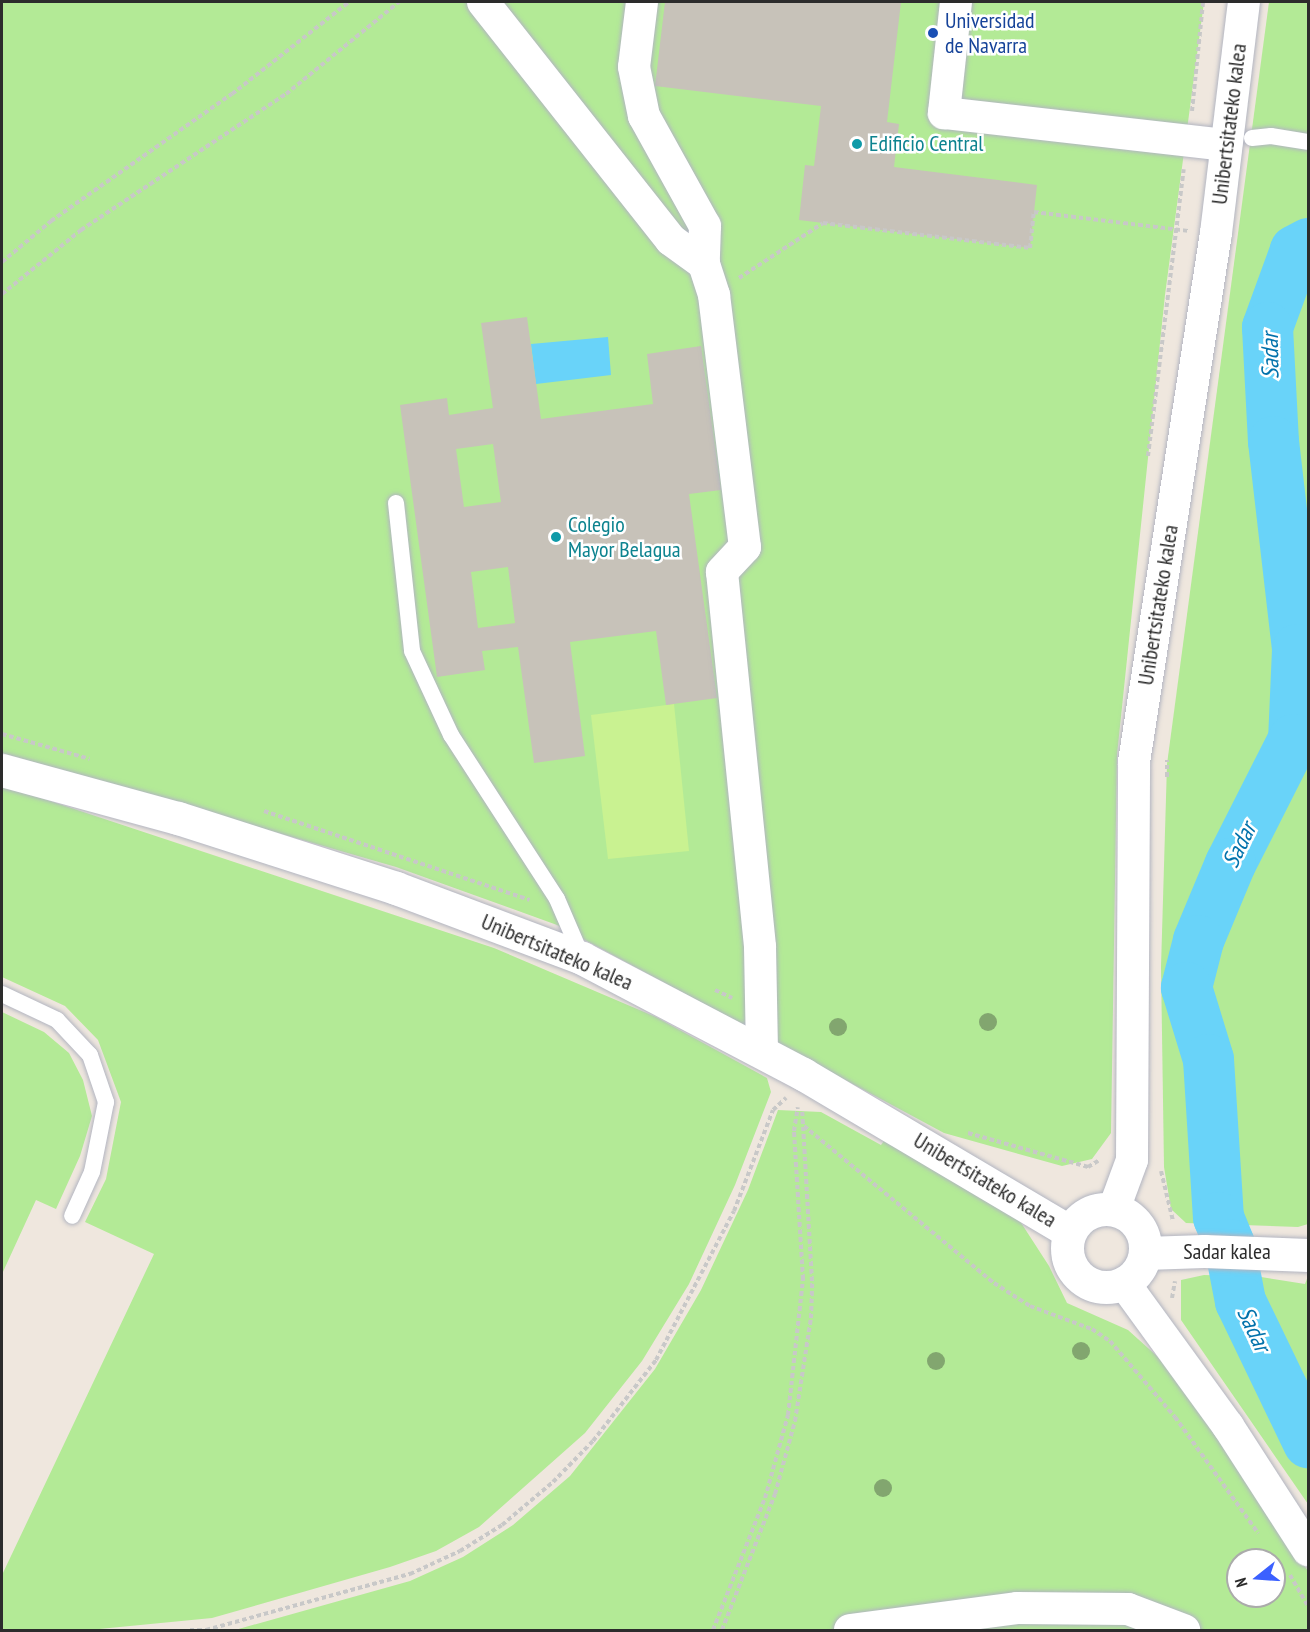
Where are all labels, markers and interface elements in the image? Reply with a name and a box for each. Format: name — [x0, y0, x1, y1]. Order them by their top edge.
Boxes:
place label: Universidad de Navarra — [945, 7, 1035, 58]
marker: Universidad de Navarra — [926, 26, 940, 40]
street label: Unibertsitateko kalea — [1206, 42, 1252, 206]
place label: Edificio Central — [869, 131, 983, 157]
marker: Edificio Central — [850, 137, 864, 151]
water label: Sadar — [1255, 333, 1285, 379]
place label: Colegio Mayor Belagua — [568, 511, 681, 562]
street label: Unibertsitateko kalea — [1132, 523, 1184, 687]
marker: Colegio Mayor Belagua — [549, 530, 563, 544]
water label: Sadar — [1216, 818, 1262, 872]
street label: Unibertsitateko kalea — [477, 908, 637, 996]
street label: Unibertsitateko kalea — [909, 1127, 1061, 1233]
street label: Sadar kalea — [1183, 1239, 1271, 1265]
water label: Sadar — [1231, 1302, 1277, 1356]
north arrow — [1226, 1548, 1286, 1608]
text: N — [1230, 1576, 1252, 1590]

